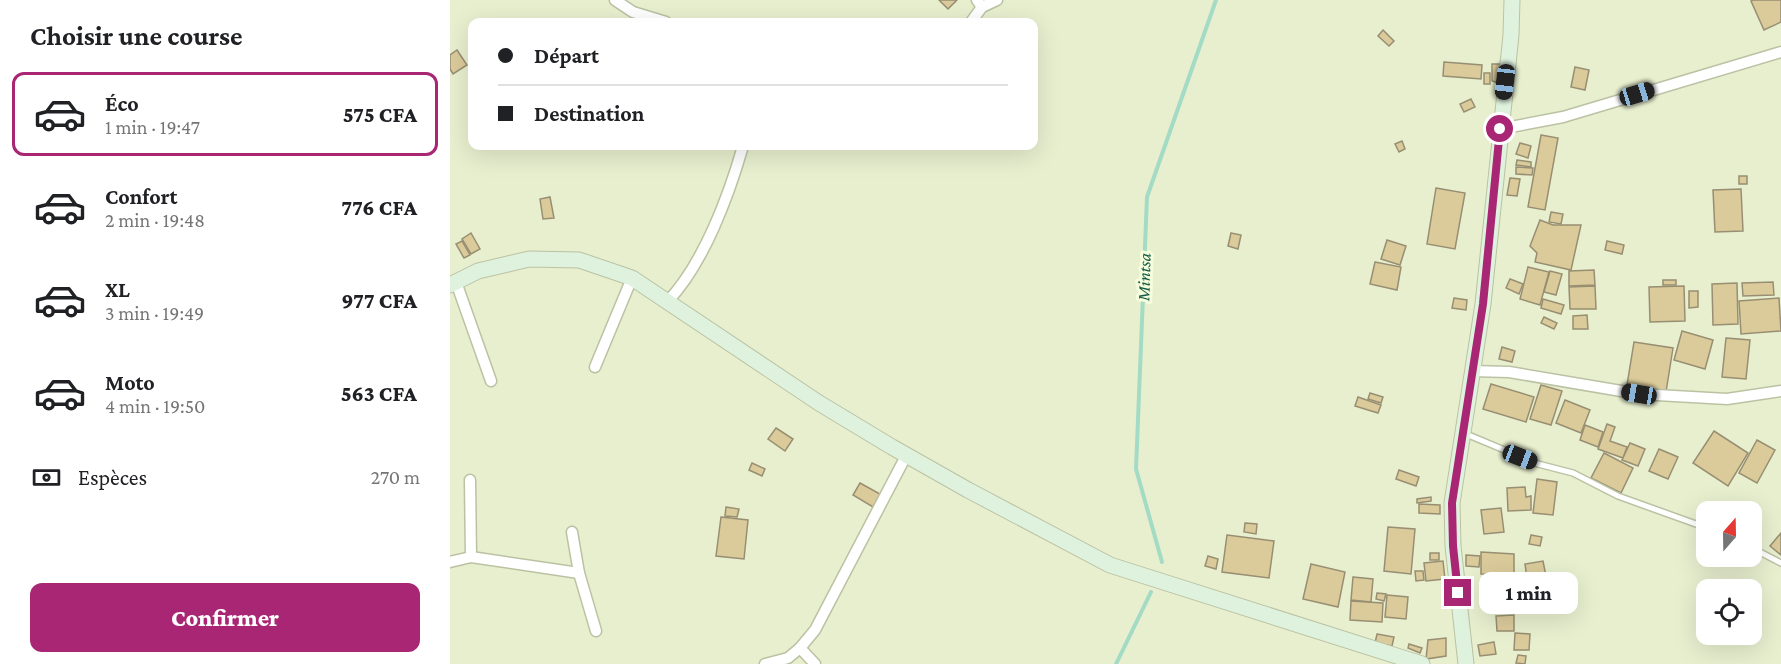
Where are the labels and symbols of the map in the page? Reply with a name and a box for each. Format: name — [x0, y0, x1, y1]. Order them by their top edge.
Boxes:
car — [1494, 63, 1516, 101]
car — [1617, 80, 1657, 108]
route start — [1486, 115, 1513, 142]
water label: Mintsa — [1133, 252, 1155, 302]
car — [1620, 382, 1658, 406]
car — [1500, 442, 1540, 472]
north arrow — [1696, 501, 1762, 567]
callout: 1 min — [1479, 572, 1578, 614]
route end — [1444, 579, 1471, 606]

